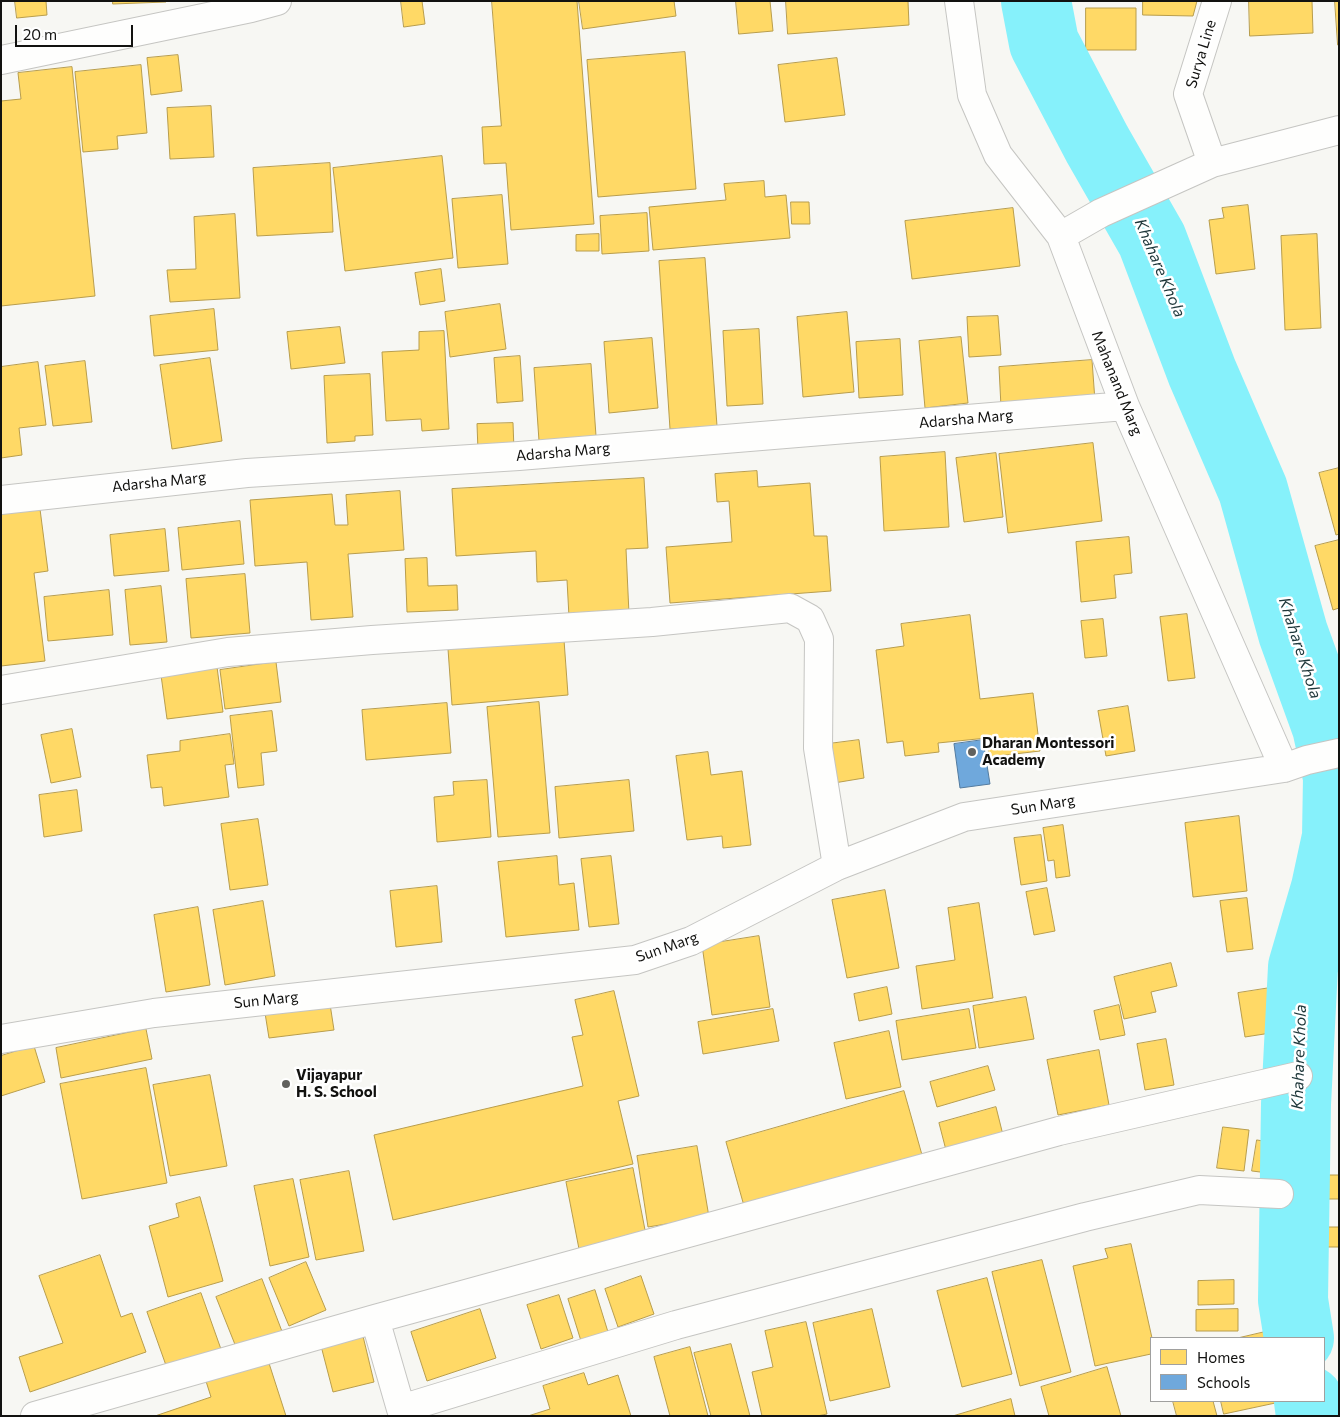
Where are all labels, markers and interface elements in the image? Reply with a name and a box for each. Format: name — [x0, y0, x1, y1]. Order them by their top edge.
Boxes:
scale bar — [18, 15, 135, 47]
street label: Surya Line — [1182, 18, 1220, 90]
text: 20 m — [23, 25, 57, 43]
water label: Khahare Khola — [1131, 216, 1189, 320]
street label: Mahanand Marg — [1088, 328, 1146, 438]
street label: Adarsha Marg — [918, 406, 1014, 432]
street label: Adarsha Marg — [515, 439, 611, 465]
street label: Adarsha Marg — [111, 468, 207, 496]
water label: Khahare Khola — [1275, 595, 1325, 701]
place label: Dharan Montessori Academy — [982, 734, 1115, 769]
marker: Dharan Montessori Academy — [966, 746, 978, 758]
street label: Sun Marg — [1010, 791, 1076, 819]
street label: Sun Marg — [633, 928, 701, 966]
street label: Sun Marg — [233, 988, 299, 1012]
water label: Khahare Khola — [1288, 1004, 1310, 1110]
place label: Vijayapur H. S. School — [296, 1066, 377, 1101]
marker: Vijayapur H. S. School — [280, 1078, 292, 1090]
legend — [1150, 1337, 1325, 1402]
text: Homes — [1197, 1348, 1245, 1366]
text: Schools — [1197, 1373, 1250, 1391]

